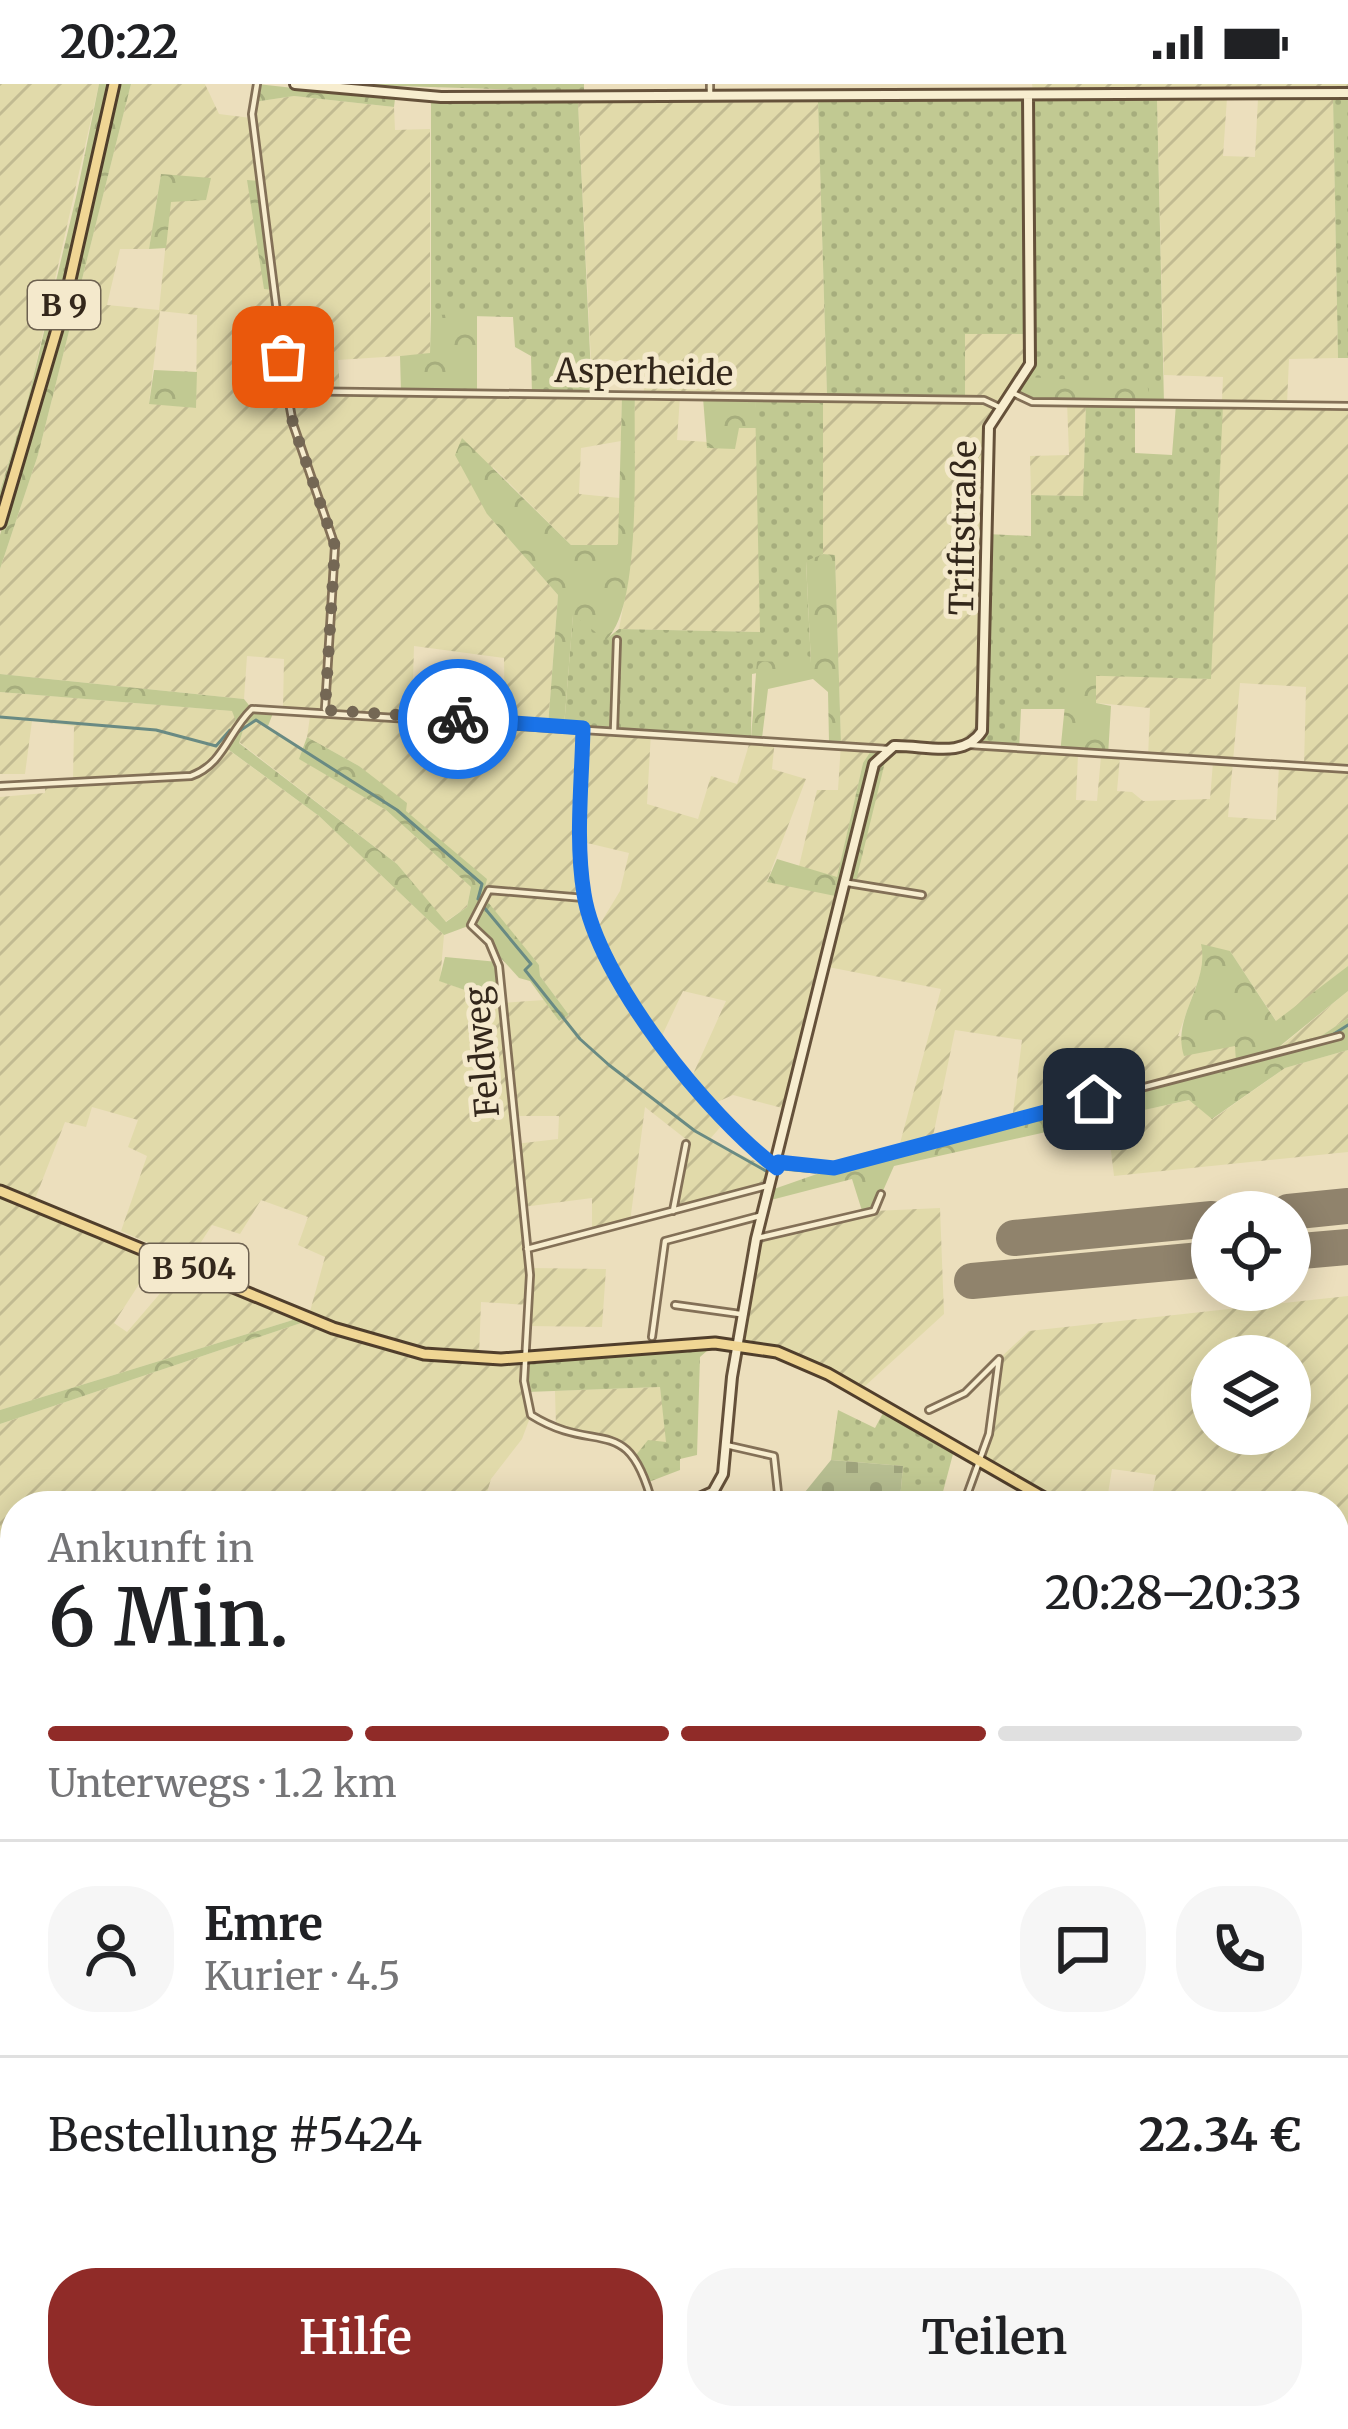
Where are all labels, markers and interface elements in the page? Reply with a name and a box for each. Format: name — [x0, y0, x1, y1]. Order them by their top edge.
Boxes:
text: 20:22 — [60, 14, 179, 70]
road number: B 9 — [28, 281, 100, 329]
pin — [232, 306, 334, 408]
icon: bag — [250, 324, 316, 390]
street label: Asperheide — [553, 350, 734, 394]
street label: Triftstraße — [941, 440, 985, 616]
courier — [398, 659, 518, 779]
icon: bike — [425, 686, 491, 752]
street label: Feldweg — [456, 985, 508, 1119]
pin — [1043, 1048, 1145, 1150]
icon: home — [1061, 1066, 1127, 1132]
map controls — [1191, 1191, 1311, 1455]
button: locate — [1191, 1191, 1311, 1311]
road number: B 504 — [140, 1244, 248, 1292]
button: layers — [1191, 1335, 1311, 1455]
text: Ankunft in — [48, 1524, 254, 1573]
text: 20:28–20:33 — [1045, 1565, 1302, 1621]
text: 6 Min. — [48, 1569, 289, 1667]
text: Unterwegs · 1.2 km — [48, 1759, 397, 1808]
button: person — [48, 1886, 174, 2012]
button: chat — [1020, 1886, 1146, 2012]
button: phone — [1176, 1886, 1302, 2012]
text: Emre — [204, 1896, 323, 1952]
text: Kurier · 4.5 — [204, 1952, 401, 2001]
text: Bestellung #5424 — [48, 2107, 422, 2163]
text: 22.34 € — [1139, 2107, 1302, 2163]
button: Hilfe — [48, 2268, 663, 2406]
button: Teilen — [687, 2268, 1302, 2406]

